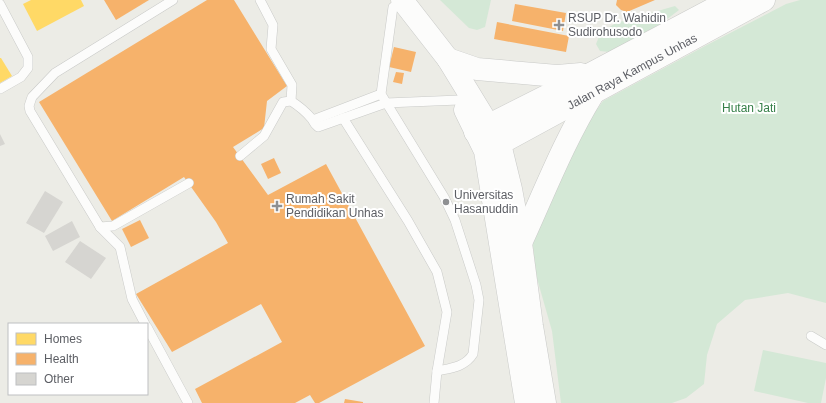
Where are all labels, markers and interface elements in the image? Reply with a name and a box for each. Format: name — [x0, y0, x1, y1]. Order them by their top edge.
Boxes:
place label: RSUP Dr. Wahidin Sudirohusodo — [568, 11, 666, 39]
marker: RSUP Dr. Wahidin Sudirohusodo — [553, 19, 565, 31]
street label: Jalan Raya Kampus Unhas — [565, 31, 699, 113]
park label: Hutan Jati — [722, 101, 776, 115]
place label: Universitas Hasanuddin — [454, 188, 518, 216]
place label: Rumah Sakit Pendidikan Unhas — [286, 192, 383, 220]
marker: Universitas Hasanuddin — [441, 197, 451, 207]
marker: Rumah Sakit Pendidikan Unhas — [271, 200, 283, 212]
legend — [8, 323, 148, 395]
text: Homes — [44, 332, 82, 346]
text: Health — [44, 352, 79, 366]
text: Other — [44, 372, 74, 386]

